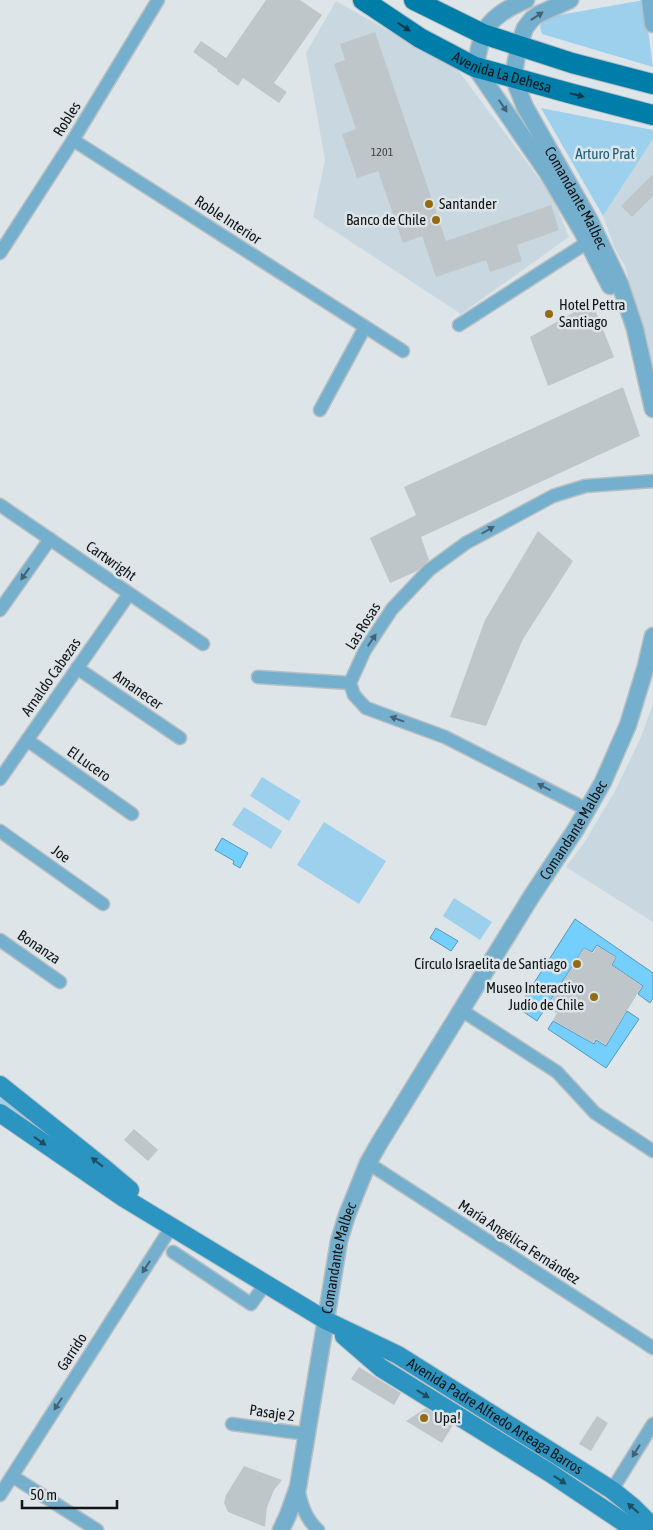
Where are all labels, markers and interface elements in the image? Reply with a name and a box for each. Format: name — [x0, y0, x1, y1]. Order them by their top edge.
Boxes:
one-way arrow — [531, 11, 544, 21]
one-way arrow — [397, 23, 410, 32]
street label: Avenida La Dehesa — [450, 48, 554, 96]
one-way arrow — [569, 91, 584, 99]
street label: Robles — [49, 98, 84, 139]
one-way arrow — [498, 100, 508, 113]
street label: Comandante Malbec — [541, 144, 611, 252]
house number: 1201 — [371, 145, 394, 159]
park label: Arturo Prat — [575, 145, 635, 162]
street label: Roble Interior — [192, 192, 265, 248]
place label: Santander — [439, 195, 497, 212]
marker: Santander — [423, 198, 435, 210]
place label: Banco de Chile — [346, 211, 426, 228]
marker: Banco de Chile — [430, 214, 442, 226]
place label: Hotel Pettra Santiago — [559, 296, 626, 330]
marker: Hotel Pettra Santiago — [543, 308, 555, 320]
one-way arrow — [481, 526, 496, 534]
street label: Cartwright — [83, 537, 140, 584]
one-way arrow — [20, 568, 30, 581]
street label: Las Rosas — [342, 599, 384, 652]
one-way arrow — [367, 633, 377, 647]
street label: Arnaldo Cabezas — [17, 634, 84, 719]
street label: Amanecer — [111, 667, 167, 713]
one-way arrow — [390, 715, 404, 723]
street label: El Lucero — [64, 742, 114, 785]
street label: Comandante Malbec — [536, 777, 610, 883]
one-way arrow — [537, 783, 551, 791]
street label: Joe — [49, 841, 74, 866]
street label: Bonanza — [15, 926, 64, 967]
place label: Círculo Israelita de Santiago — [414, 955, 567, 972]
marker: Círculo Israelita de Santiago — [571, 958, 583, 970]
place label: Museo Interactivo Judío de Chile — [486, 979, 584, 1013]
marker: Museo Interactivo Judío de Chile — [588, 991, 600, 1003]
one-way arrow — [33, 1136, 47, 1146]
one-way arrow — [91, 1157, 104, 1168]
street label: María Angélica Fernández — [455, 1196, 584, 1288]
street label: Comandante Malbec — [318, 1199, 359, 1315]
one-way arrow — [141, 1261, 150, 1274]
street label: Garrido — [53, 1330, 90, 1374]
street label: Avenida Padre Alfredo Arteaga Barros — [404, 1354, 586, 1478]
one-way arrow — [416, 1389, 429, 1398]
one-way arrow — [53, 1398, 63, 1411]
street label: Pasaje 2 — [248, 1401, 296, 1424]
place label: Upa! — [434, 1409, 461, 1426]
marker: Upa! — [418, 1412, 430, 1424]
one-way arrow — [632, 1444, 641, 1457]
one-way arrow — [553, 1475, 567, 1485]
scale bar — [22, 1478, 118, 1510]
text: 50 m — [30, 1486, 57, 1503]
one-way arrow — [627, 1502, 640, 1513]

